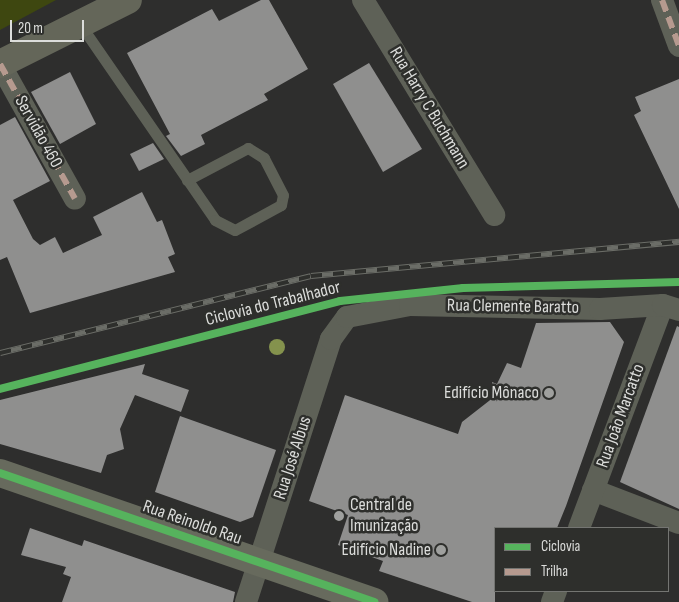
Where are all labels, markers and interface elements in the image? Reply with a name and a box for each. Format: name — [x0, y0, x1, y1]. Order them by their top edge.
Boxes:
scale bar — [12, 10, 86, 42]
text: 20 m — [18, 19, 43, 38]
street label: Rua Harry C Buchmann — [384, 43, 474, 173]
street label: Servidão 460 — [9, 92, 67, 172]
street label: Ciclovia do Trabalhador — [203, 277, 343, 331]
street label: Rua Clemente Baratto — [447, 295, 579, 319]
street label: Rua João Marcatto — [592, 361, 650, 471]
place label: Edifício Mônaco — [444, 382, 539, 404]
marker: Edifício Mônaco — [543, 387, 555, 399]
street label: Rua José Albus — [269, 414, 317, 502]
place label: Central de Imunização — [350, 495, 419, 538]
street label: Rua Reinoldo Rau — [140, 496, 244, 550]
marker: Central de Imunização — [332, 509, 346, 523]
legend — [494, 527, 669, 592]
text: Ciclovia — [541, 537, 580, 556]
place label: Edifício Nadine — [342, 539, 431, 561]
marker: Edifício Nadine — [435, 544, 447, 556]
text: Trilha — [541, 562, 568, 581]

